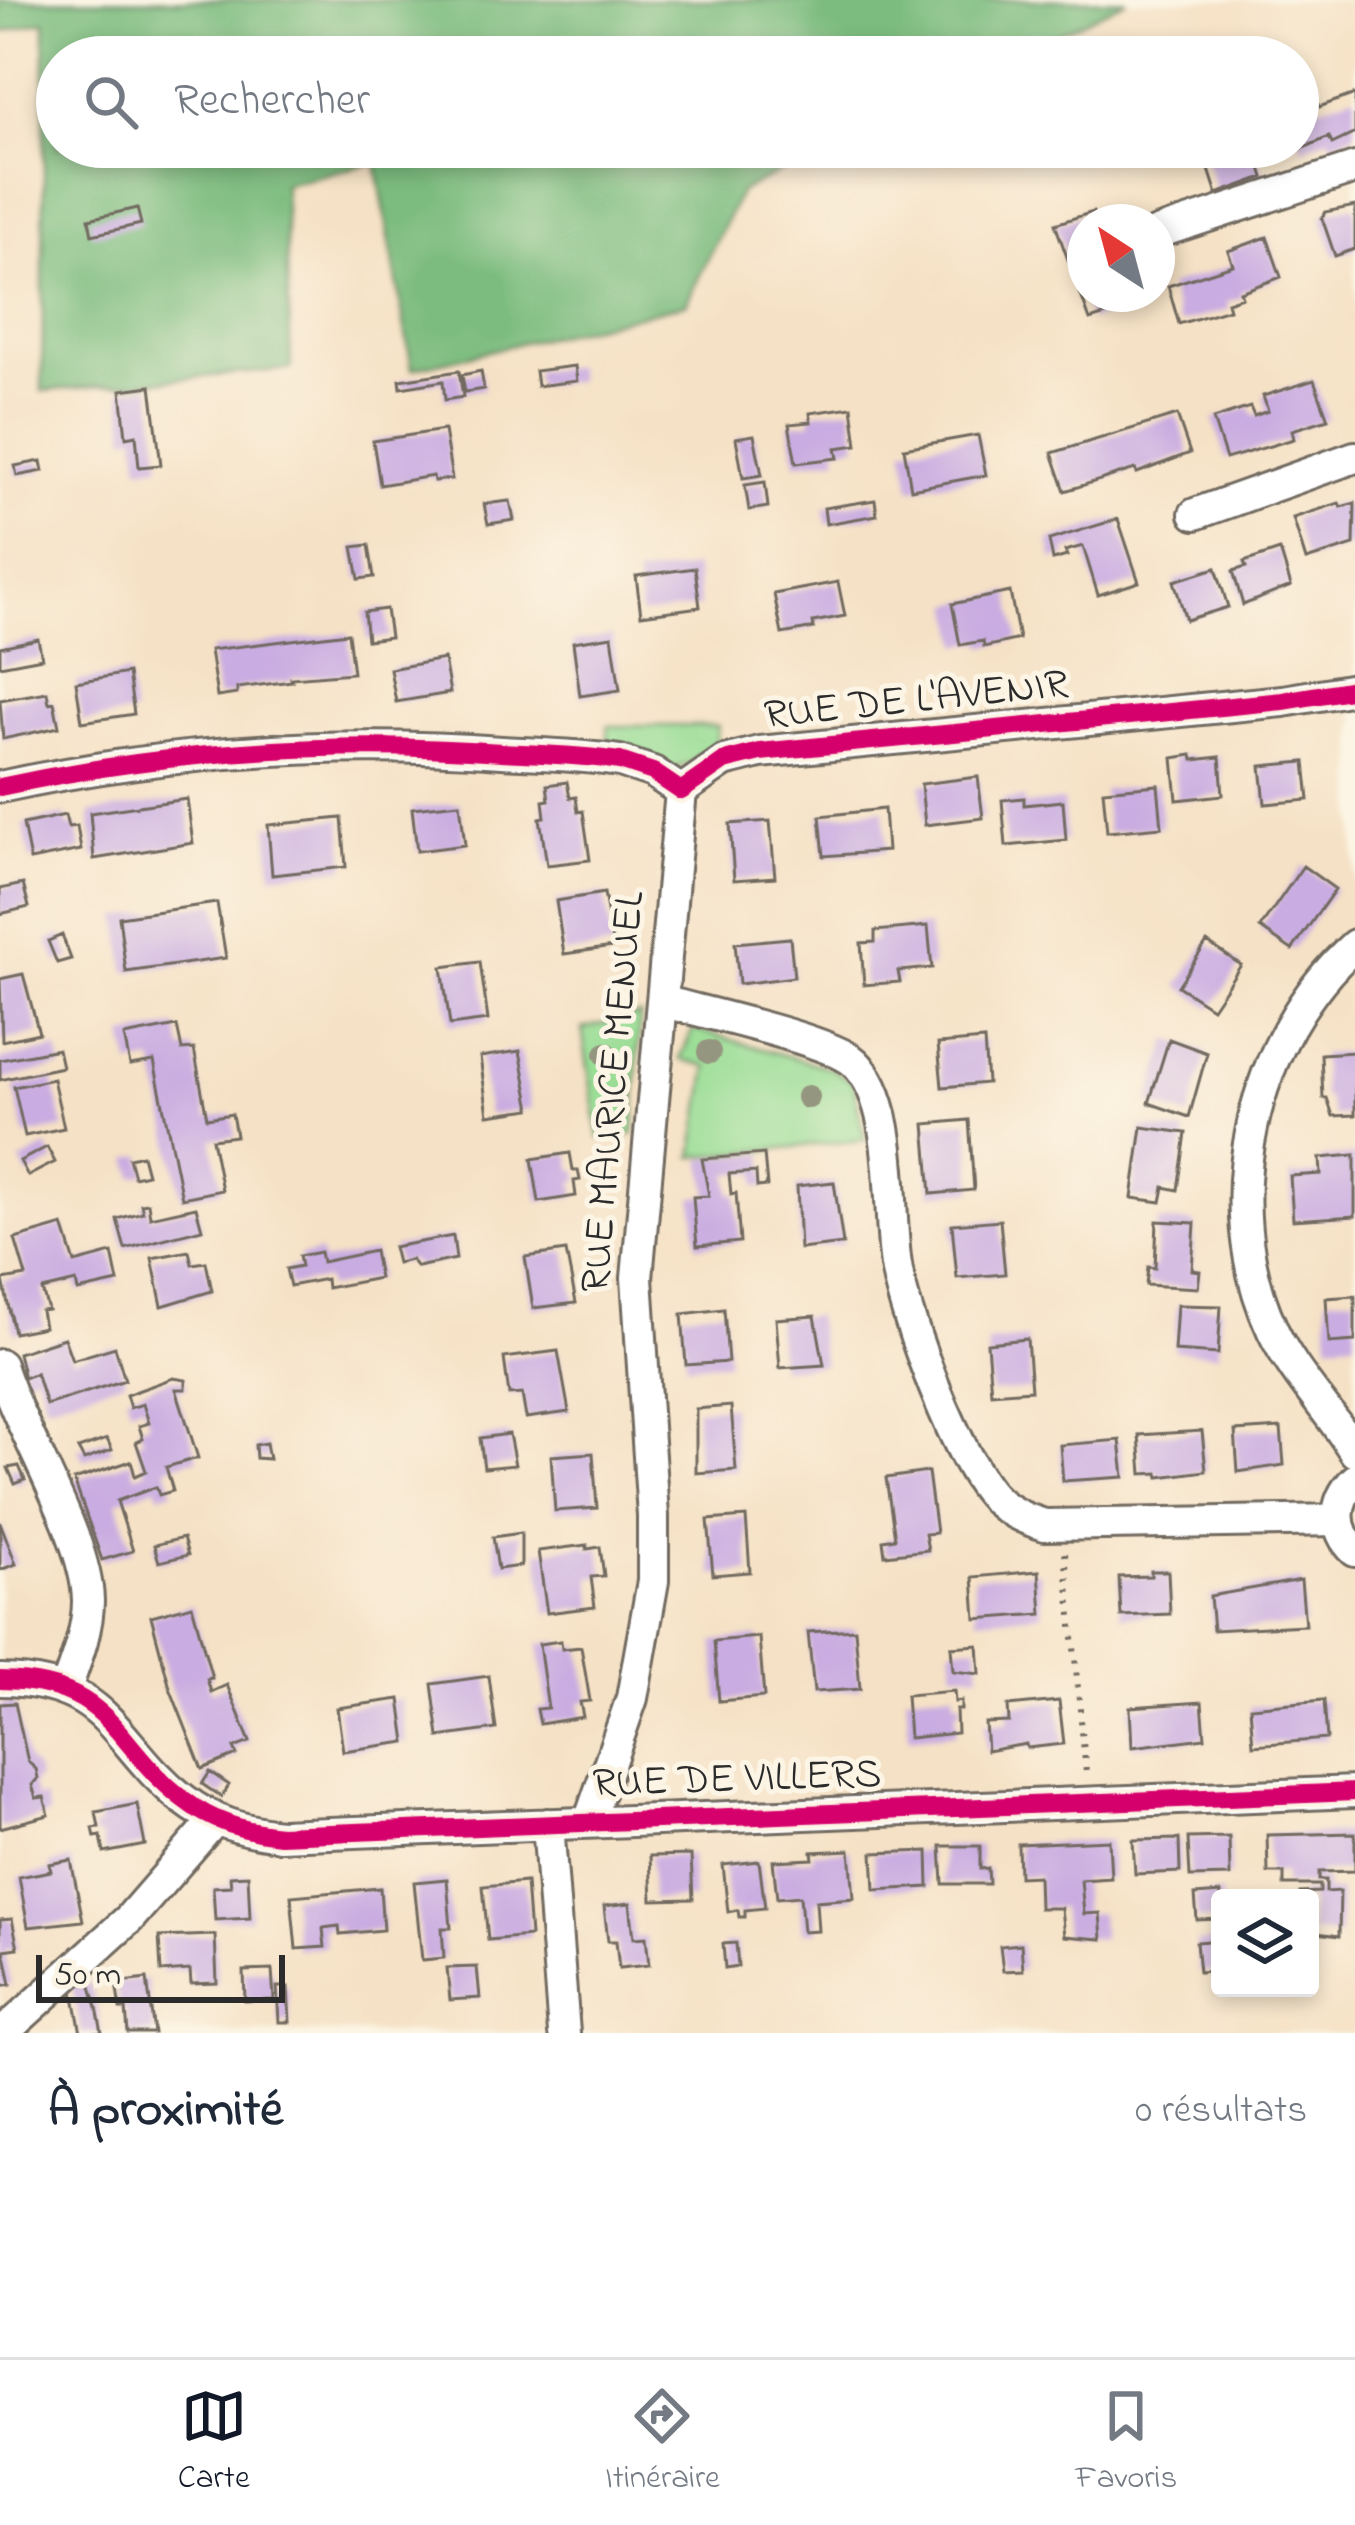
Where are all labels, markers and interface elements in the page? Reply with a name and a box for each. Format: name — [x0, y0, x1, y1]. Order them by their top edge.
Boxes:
search box — [36, 36, 1319, 168]
icon: search — [78, 69, 144, 135]
text: Rechercher — [174, 69, 370, 135]
north arrow — [1067, 204, 1175, 312]
street label: RUE DE L'AVENIR — [761, 655, 1072, 747]
street label: RUE MAURICE MENUEL — [566, 888, 662, 1295]
street label: RUE DE VILLERS — [592, 1744, 882, 1816]
map controls — [1211, 1889, 1319, 1997]
button: layers — [1211, 1889, 1319, 1997]
scale bar — [36, 1949, 285, 2002]
text: 50 m — [54, 1952, 121, 2000]
text: À proximité — [48, 2074, 283, 2149]
text: 0 résultats — [1135, 2083, 1307, 2140]
tab: Carte — [178, 2383, 250, 2503]
tab: Itinéraire — [605, 2383, 720, 2503]
tab: Favoris — [1075, 2383, 1177, 2503]

